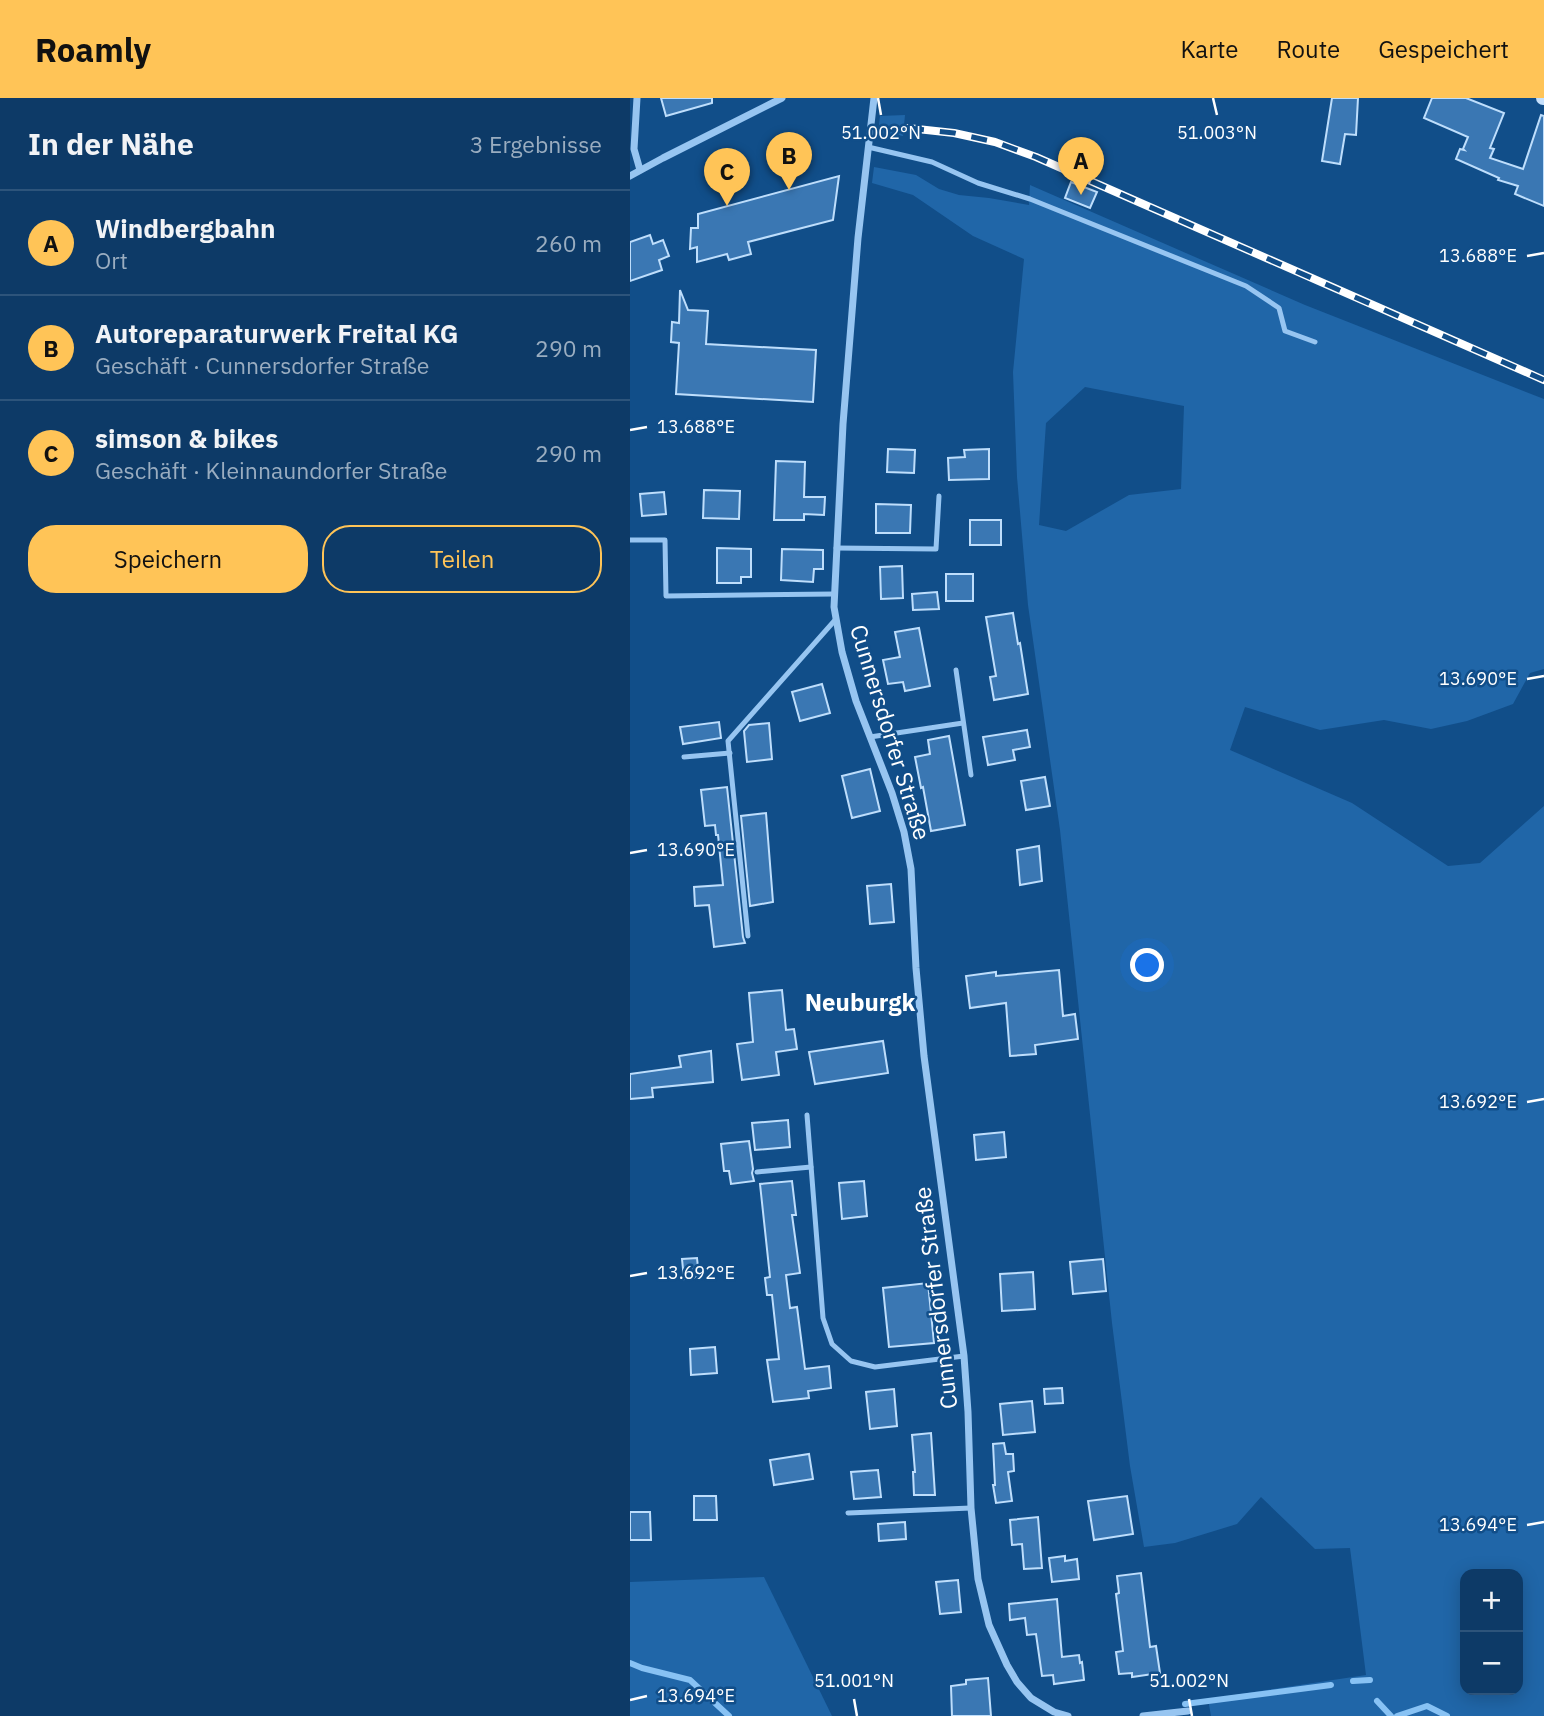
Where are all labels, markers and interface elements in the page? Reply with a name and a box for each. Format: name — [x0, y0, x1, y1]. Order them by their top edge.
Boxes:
text: Roamly — [35, 28, 151, 71]
text: Karte — [1180, 33, 1239, 65]
text: Route — [1277, 33, 1340, 65]
text: Gespeichert — [1378, 33, 1509, 65]
text: 51.002°N — [841, 121, 921, 144]
text: 51.003°N — [1177, 121, 1257, 144]
text: In der Nähe — [28, 124, 194, 163]
text: 3 Ergebnisse — [470, 129, 602, 159]
pin: B — [766, 132, 812, 190]
pin: A — [1058, 137, 1104, 195]
pin: C — [704, 148, 750, 206]
text: Windbergbahn — [95, 211, 276, 245]
text: A — [43, 228, 59, 258]
text: 260 m — [535, 228, 602, 258]
text: 13.688°E — [1439, 244, 1517, 267]
text: Ort — [95, 245, 128, 275]
text: Autoreparaturwerk Freital KG — [95, 316, 459, 350]
text: B — [43, 333, 59, 363]
text: 290 m — [535, 333, 602, 363]
text: Geschäft · Cunnersdorfer Straße — [95, 350, 429, 380]
text: 13.688°E — [657, 415, 735, 438]
text: simson & bikes — [95, 421, 278, 455]
text: C — [44, 438, 58, 468]
text: 290 m — [535, 438, 602, 468]
text: Geschäft · Kleinnaundorfer Straße — [95, 455, 447, 485]
button: Speichern — [28, 525, 308, 593]
button: Teilen — [322, 525, 602, 593]
street label: Cunnersdorfer Straße — [844, 621, 938, 843]
text: 13.690°E — [1439, 667, 1517, 690]
text: 13.690°E — [657, 838, 735, 861]
your location — [1130, 948, 1164, 982]
district label: Neuburgk — [805, 986, 915, 1018]
text: 13.692°E — [1439, 1090, 1517, 1113]
street label: Cunnersdorfer Straße — [906, 1185, 964, 1411]
text: 13.692°E — [657, 1261, 735, 1284]
text: 13.694°E — [1439, 1513, 1517, 1536]
map controls — [1460, 1569, 1523, 1695]
button: + — [1460, 1569, 1523, 1632]
button: − — [1460, 1632, 1523, 1695]
text: 51.001°N — [814, 1669, 894, 1692]
text: 51.002°N — [1149, 1669, 1229, 1692]
text: 13.694°E — [657, 1684, 735, 1707]

